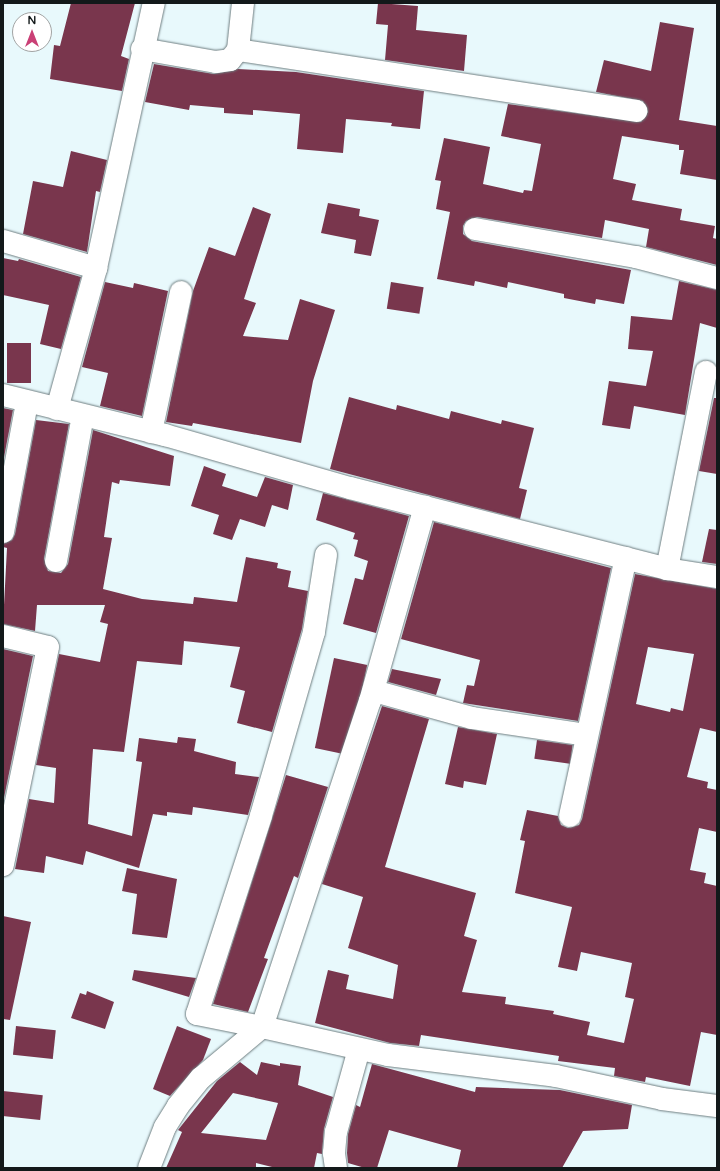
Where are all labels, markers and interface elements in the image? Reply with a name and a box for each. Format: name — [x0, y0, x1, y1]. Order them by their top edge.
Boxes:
north arrow — [12, 12, 52, 52]
text: N — [28, 14, 36, 27]

